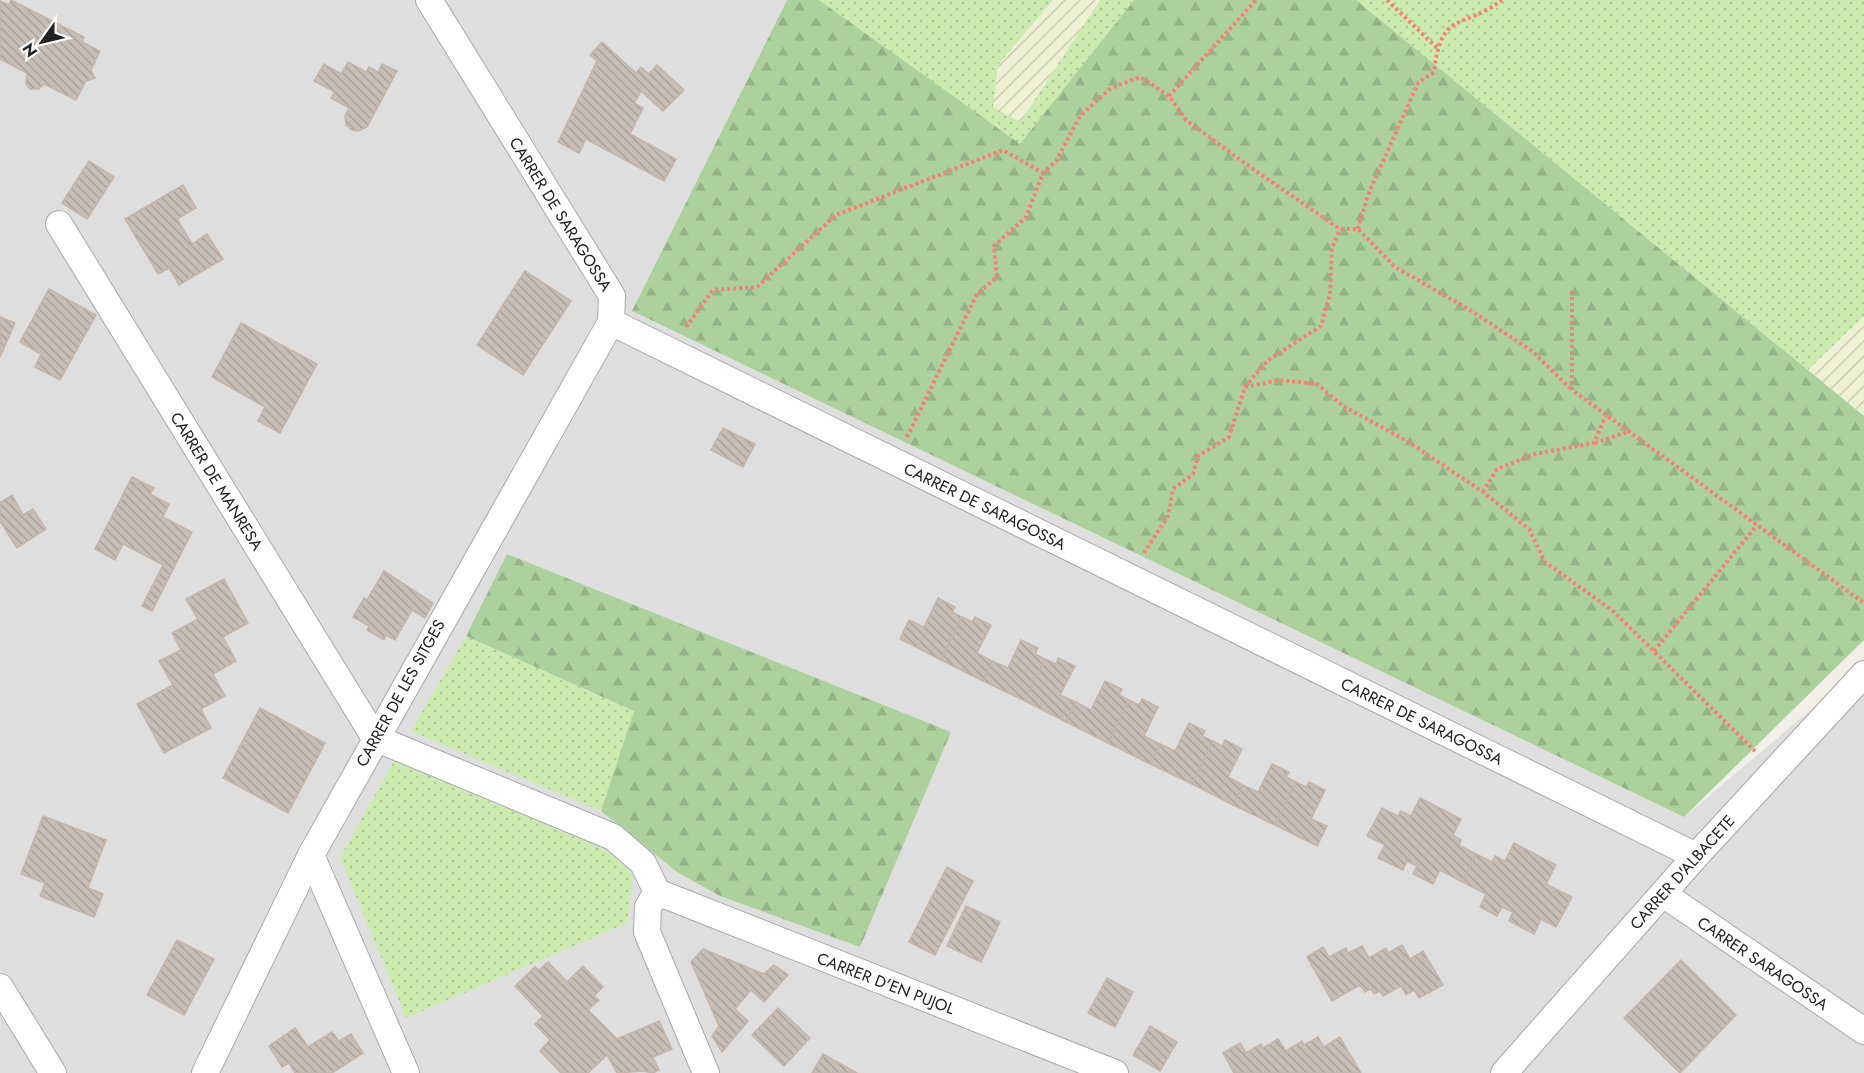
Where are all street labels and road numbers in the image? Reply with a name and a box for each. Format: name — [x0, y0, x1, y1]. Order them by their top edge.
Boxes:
street label: CARRER DE SARAGOSSA — [504, 133, 618, 296]
street label: CARRER DE MANRESA — [165, 408, 269, 555]
street label: CARRER DE SARAGOSSA — [900, 457, 1070, 556]
street label: CARRER DE LES SITGES — [350, 615, 451, 771]
street label: CARRER DE SARAGOSSA — [1337, 672, 1507, 771]
street label: CARRER D'ALBACETE — [1625, 810, 1740, 935]
street label: CARRER SARAGOSSA — [1693, 911, 1833, 1016]
street label: CARRER D'EN PUJOL — [814, 947, 959, 1021]

